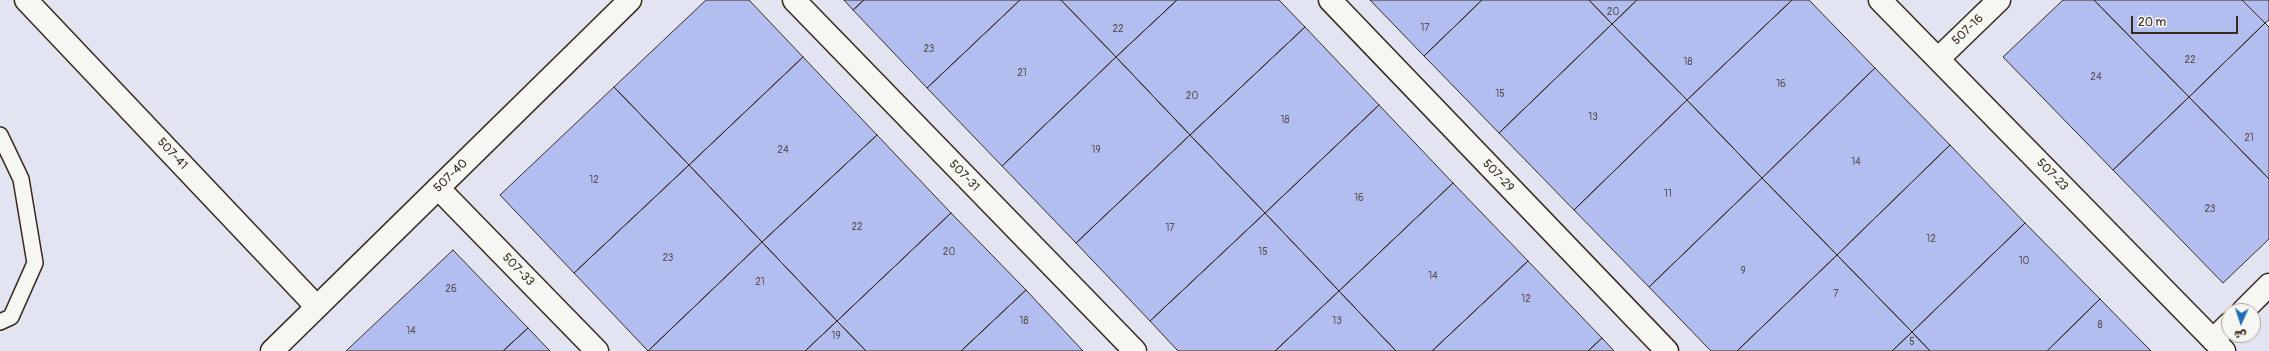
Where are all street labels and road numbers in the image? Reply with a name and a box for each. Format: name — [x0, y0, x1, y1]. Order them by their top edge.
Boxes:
street label: 507-16 — [1949, 12, 1987, 48]
street label: 507-41 — [154, 135, 190, 173]
street label: 507-40 — [431, 156, 471, 196]
street label: 507-23 — [2033, 156, 2071, 194]
street label: 507-31 — [946, 157, 982, 195]
street label: 507-29 — [1479, 157, 1517, 195]
street label: 507-33 — [499, 251, 537, 289]

